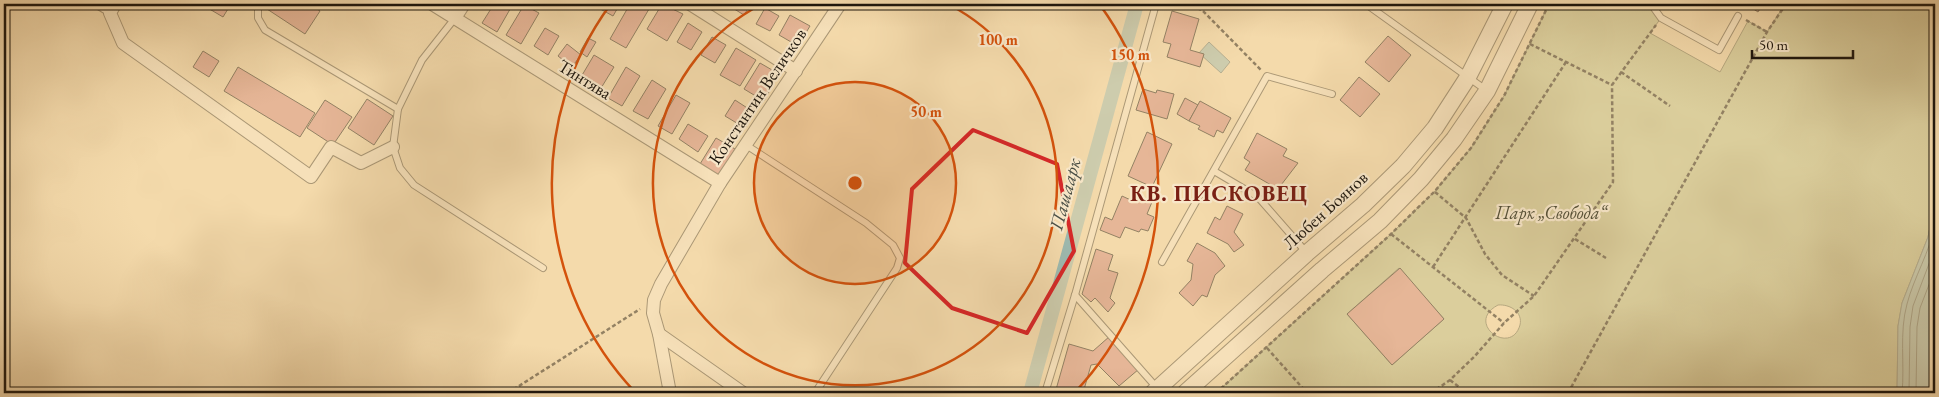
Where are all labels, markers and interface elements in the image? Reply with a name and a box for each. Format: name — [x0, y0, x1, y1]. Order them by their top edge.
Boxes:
street label: Константин Величков — [703, 23, 811, 169]
scale bar — [1752, 28, 1853, 60]
text: 100 m — [978, 30, 1018, 49]
text: 50 m — [1759, 35, 1788, 54]
text: 150 m — [1110, 45, 1150, 64]
street label: Тинтява — [554, 54, 617, 105]
text: 50 m — [910, 102, 942, 121]
water label: Пашаарк — [1043, 154, 1087, 234]
street label: Любен Боянов — [1278, 166, 1372, 254]
centre of rings — [846, 174, 864, 192]
district label: КВ. ПИСКОВЕЦ — [1130, 179, 1308, 208]
park label: Парк „Свобода“ — [1494, 201, 1609, 225]

